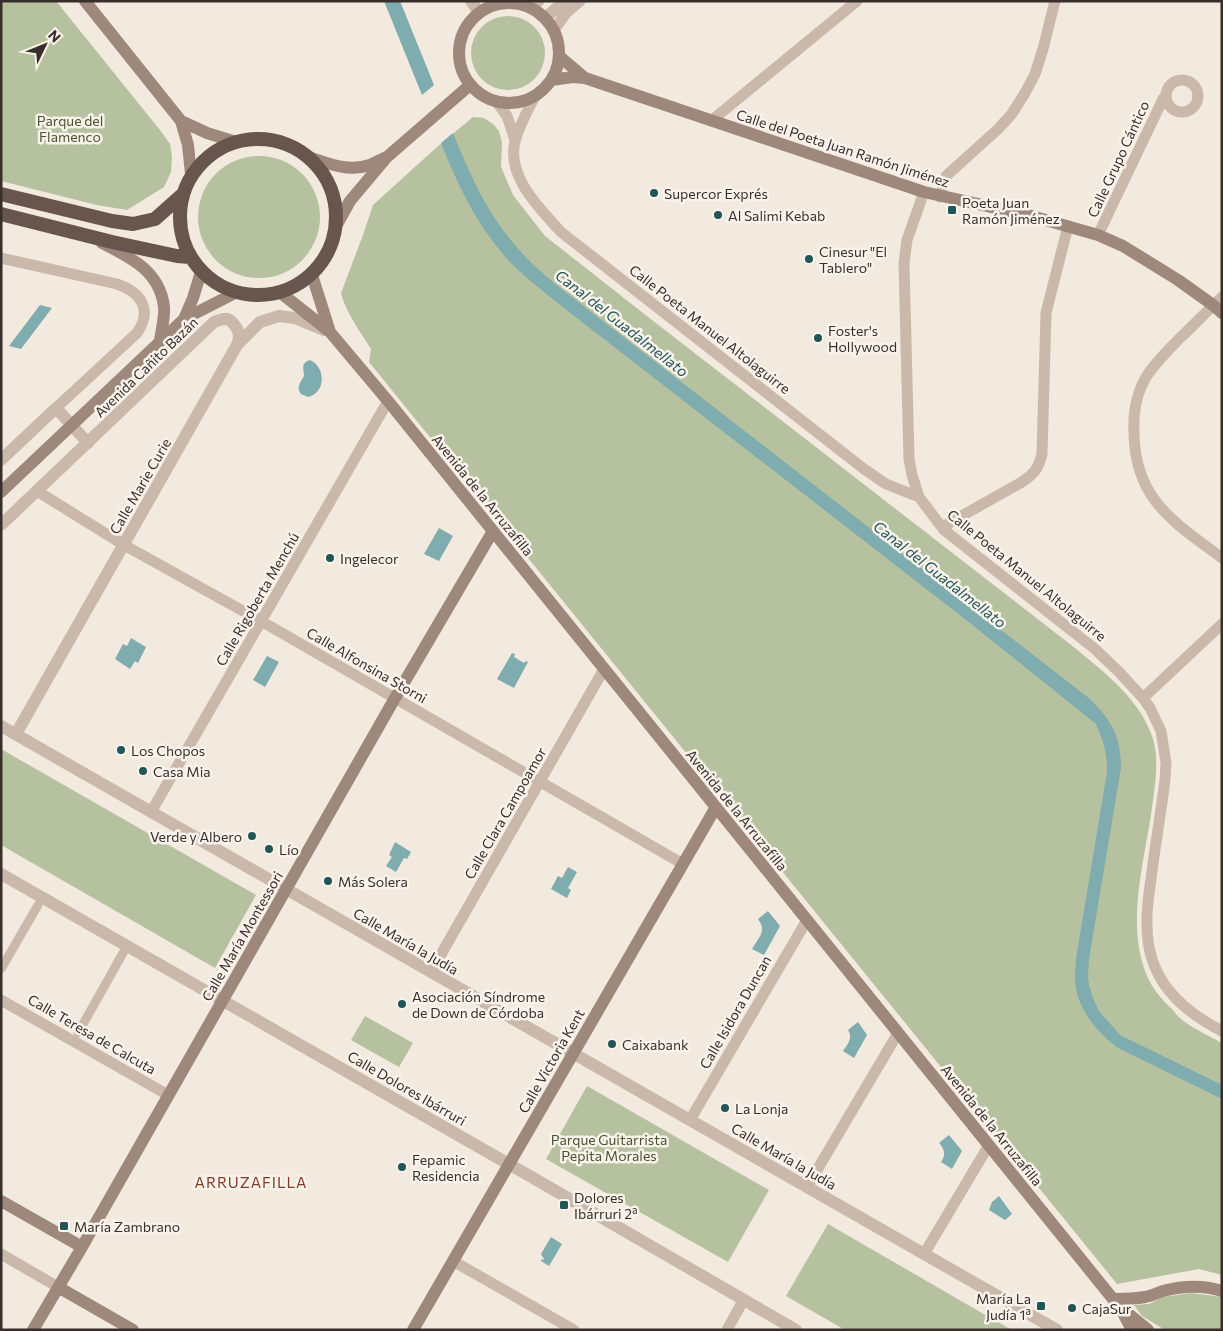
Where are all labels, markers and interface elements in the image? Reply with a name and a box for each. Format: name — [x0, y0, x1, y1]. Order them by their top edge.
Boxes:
north arrow — [20, 20, 70, 70]
text: N — [45, 26, 65, 45]
street label: Calle Grupo Cántico — [1084, 98, 1152, 220]
street label: Calle del Poeta Juan Ramón Jiménez — [734, 105, 952, 191]
park label: Parque del Flamenco — [37, 112, 103, 145]
place label: Supercor Exprés — [664, 185, 768, 202]
marker: Supercor Exprés — [648, 187, 660, 199]
place label: Poeta Juan Ramón Jiménez — [962, 194, 1060, 227]
marker: Poeta Juan Ramón Jiménez — [946, 204, 958, 216]
place label: Al Salimi Kebab — [728, 207, 825, 224]
marker: Al Salimi Kebab — [712, 209, 724, 221]
place label: Cinesur "El Tablero" — [819, 243, 887, 276]
marker: Cinesur "El Tablero" — [803, 253, 815, 265]
street label: Calle Poeta Manuel Altolaguirre — [626, 261, 794, 397]
water label: Canal del Guadalmellato — [552, 266, 692, 380]
street label: Avenida Cañito Bazán — [91, 313, 201, 421]
place label: Foster's Hollywood — [828, 322, 897, 355]
marker: Foster's Hollywood — [812, 332, 824, 344]
street label: Avenida de la Arruzafilla — [429, 431, 537, 559]
street label: Calle Marie Curie — [106, 435, 174, 537]
street label: Calle Poeta Manuel Altolaguirre — [944, 506, 1110, 644]
water label: Canal del Guadalmellato — [870, 517, 1010, 631]
street label: Calle Rigoberta Menchú — [212, 529, 302, 669]
place label: Ingelecor — [340, 550, 399, 567]
marker: Ingelecor — [324, 552, 336, 564]
street label: Calle Alfonsina Storni — [304, 624, 430, 706]
place label: Los Chopos — [131, 742, 205, 759]
marker: Los Chopos — [115, 744, 127, 756]
street label: Calle Clara Campoamor — [460, 744, 550, 882]
street label: Avenida de la Arruzafilla — [683, 746, 791, 874]
place label: Casa Mia — [153, 763, 211, 780]
marker: Casa Mia — [137, 765, 149, 777]
place label: Verde y Albero — [150, 828, 242, 845]
marker: Verde y Albero — [246, 830, 258, 842]
place label: Lío — [279, 841, 299, 858]
marker: Lío — [263, 843, 275, 855]
street label: Calle María Montessori — [198, 868, 286, 1004]
place label: Más Solera — [338, 873, 408, 890]
marker: Más Solera — [322, 875, 334, 887]
street label: Calle María la Judía — [351, 904, 461, 978]
street label: Calle Isidora Duncan — [696, 952, 774, 1072]
place label: Asociación Síndrome de Down de Córdoba — [412, 988, 545, 1021]
street label: Calle Teresa de Calcuta — [25, 990, 159, 1078]
marker: Asociación Síndrome de Down de Córdoba — [396, 998, 408, 1010]
street label: Calle Victoria Kent — [514, 1006, 588, 1116]
place label: Caixabank — [622, 1036, 689, 1053]
marker: Caixabank — [606, 1038, 618, 1050]
street label: Calle Dolores Ibárruri — [345, 1047, 469, 1129]
street label: Avenida de la Arruzafilla — [938, 1061, 1046, 1189]
place label: La Lonja — [735, 1100, 788, 1117]
marker: La Lonja — [719, 1102, 731, 1114]
street label: Calle María la Judía — [729, 1119, 839, 1193]
park label: Parque Guitarrista Pepita Morales — [551, 1131, 667, 1164]
place label: Fepamic Residencia — [412, 1151, 480, 1184]
marker: Fepamic Residencia — [396, 1161, 408, 1173]
district label: ARRUZAFILLA — [195, 1173, 307, 1191]
place label: Dolores Ibárruri 2ª — [574, 1189, 638, 1222]
marker: Dolores Ibárruri 2ª — [558, 1199, 570, 1211]
place label: María Zambrano — [74, 1218, 180, 1235]
marker: María Zambrano — [58, 1220, 70, 1232]
place label: María La Judía 1ª — [976, 1290, 1031, 1323]
marker: María La Judía 1ª — [1035, 1300, 1047, 1312]
place label: CajaSur — [1082, 1300, 1132, 1317]
marker: CajaSur — [1066, 1302, 1078, 1314]

